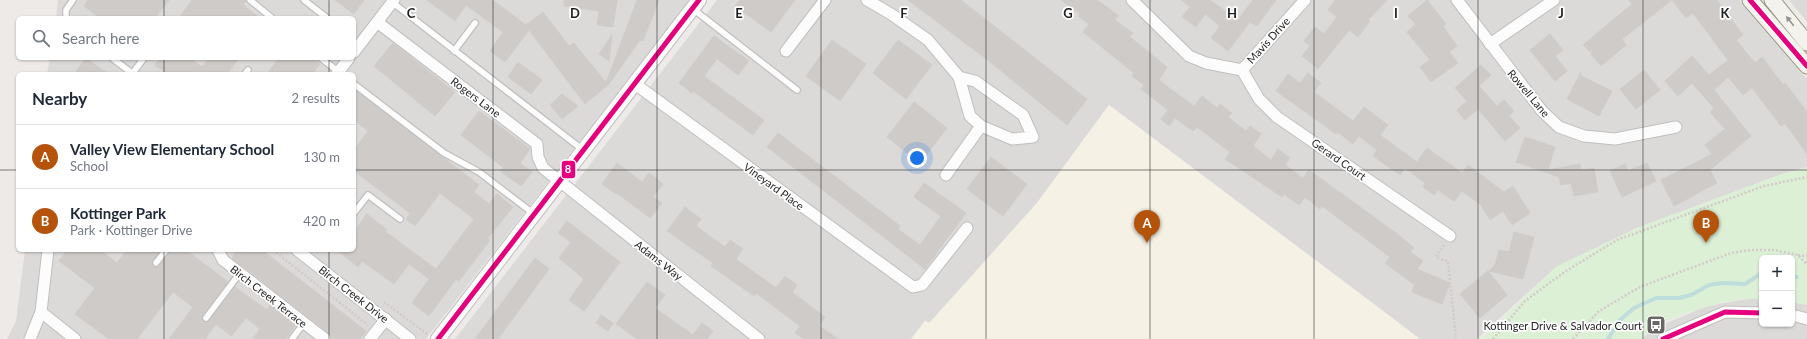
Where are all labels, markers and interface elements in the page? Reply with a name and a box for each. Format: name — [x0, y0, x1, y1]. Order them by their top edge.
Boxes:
text: C — [407, 5, 416, 21]
text: D — [570, 5, 580, 21]
text: E — [735, 5, 743, 21]
text: F — [900, 5, 908, 21]
text: G — [1063, 5, 1073, 21]
text: H — [1227, 5, 1237, 21]
text: I — [1394, 5, 1398, 21]
text: J — [1558, 5, 1564, 21]
text: K — [1721, 5, 1731, 21]
street label: Mavis Drive — [1244, 14, 1292, 66]
search box — [16, 16, 356, 60]
one-way arrow — [1785, 16, 1794, 27]
icon: search — [30, 27, 52, 49]
text: Search here — [62, 29, 139, 47]
street label: Rowell Lane — [1505, 67, 1553, 120]
street label: Rogers Lane — [449, 74, 504, 120]
text: Nearby — [32, 88, 87, 109]
text: 2 results — [292, 90, 340, 106]
street label: Gerard Court — [1309, 135, 1369, 183]
text: Valley View Elementary School — [70, 140, 274, 158]
your location — [907, 148, 927, 168]
text: A — [40, 149, 50, 165]
text: 130 m — [303, 149, 340, 165]
text: School — [70, 158, 108, 174]
line badge: 8 — [561, 160, 576, 179]
street label: Vineyard Place — [741, 160, 807, 212]
text: 8 — [565, 162, 571, 175]
text: Kottinger Park — [70, 204, 166, 222]
pin: A — [1134, 210, 1160, 243]
pin: B — [1693, 210, 1719, 243]
text: B — [41, 213, 49, 229]
text: 420 m — [303, 213, 340, 229]
text: Park · Kottinger Drive — [70, 222, 192, 238]
street label: Adams Way — [632, 237, 686, 283]
map controls — [1759, 255, 1795, 327]
button: + — [1759, 255, 1795, 291]
street label: Birch Creek Terrace — [228, 262, 310, 330]
street label: Birch Creek Drive — [317, 263, 392, 325]
button: − — [1759, 291, 1795, 327]
bus stop icon: Kottinger Drive & Salvador Court — [1645, 314, 1667, 336]
place label: Kottinger Drive & Salvador Court — [1483, 319, 1642, 332]

